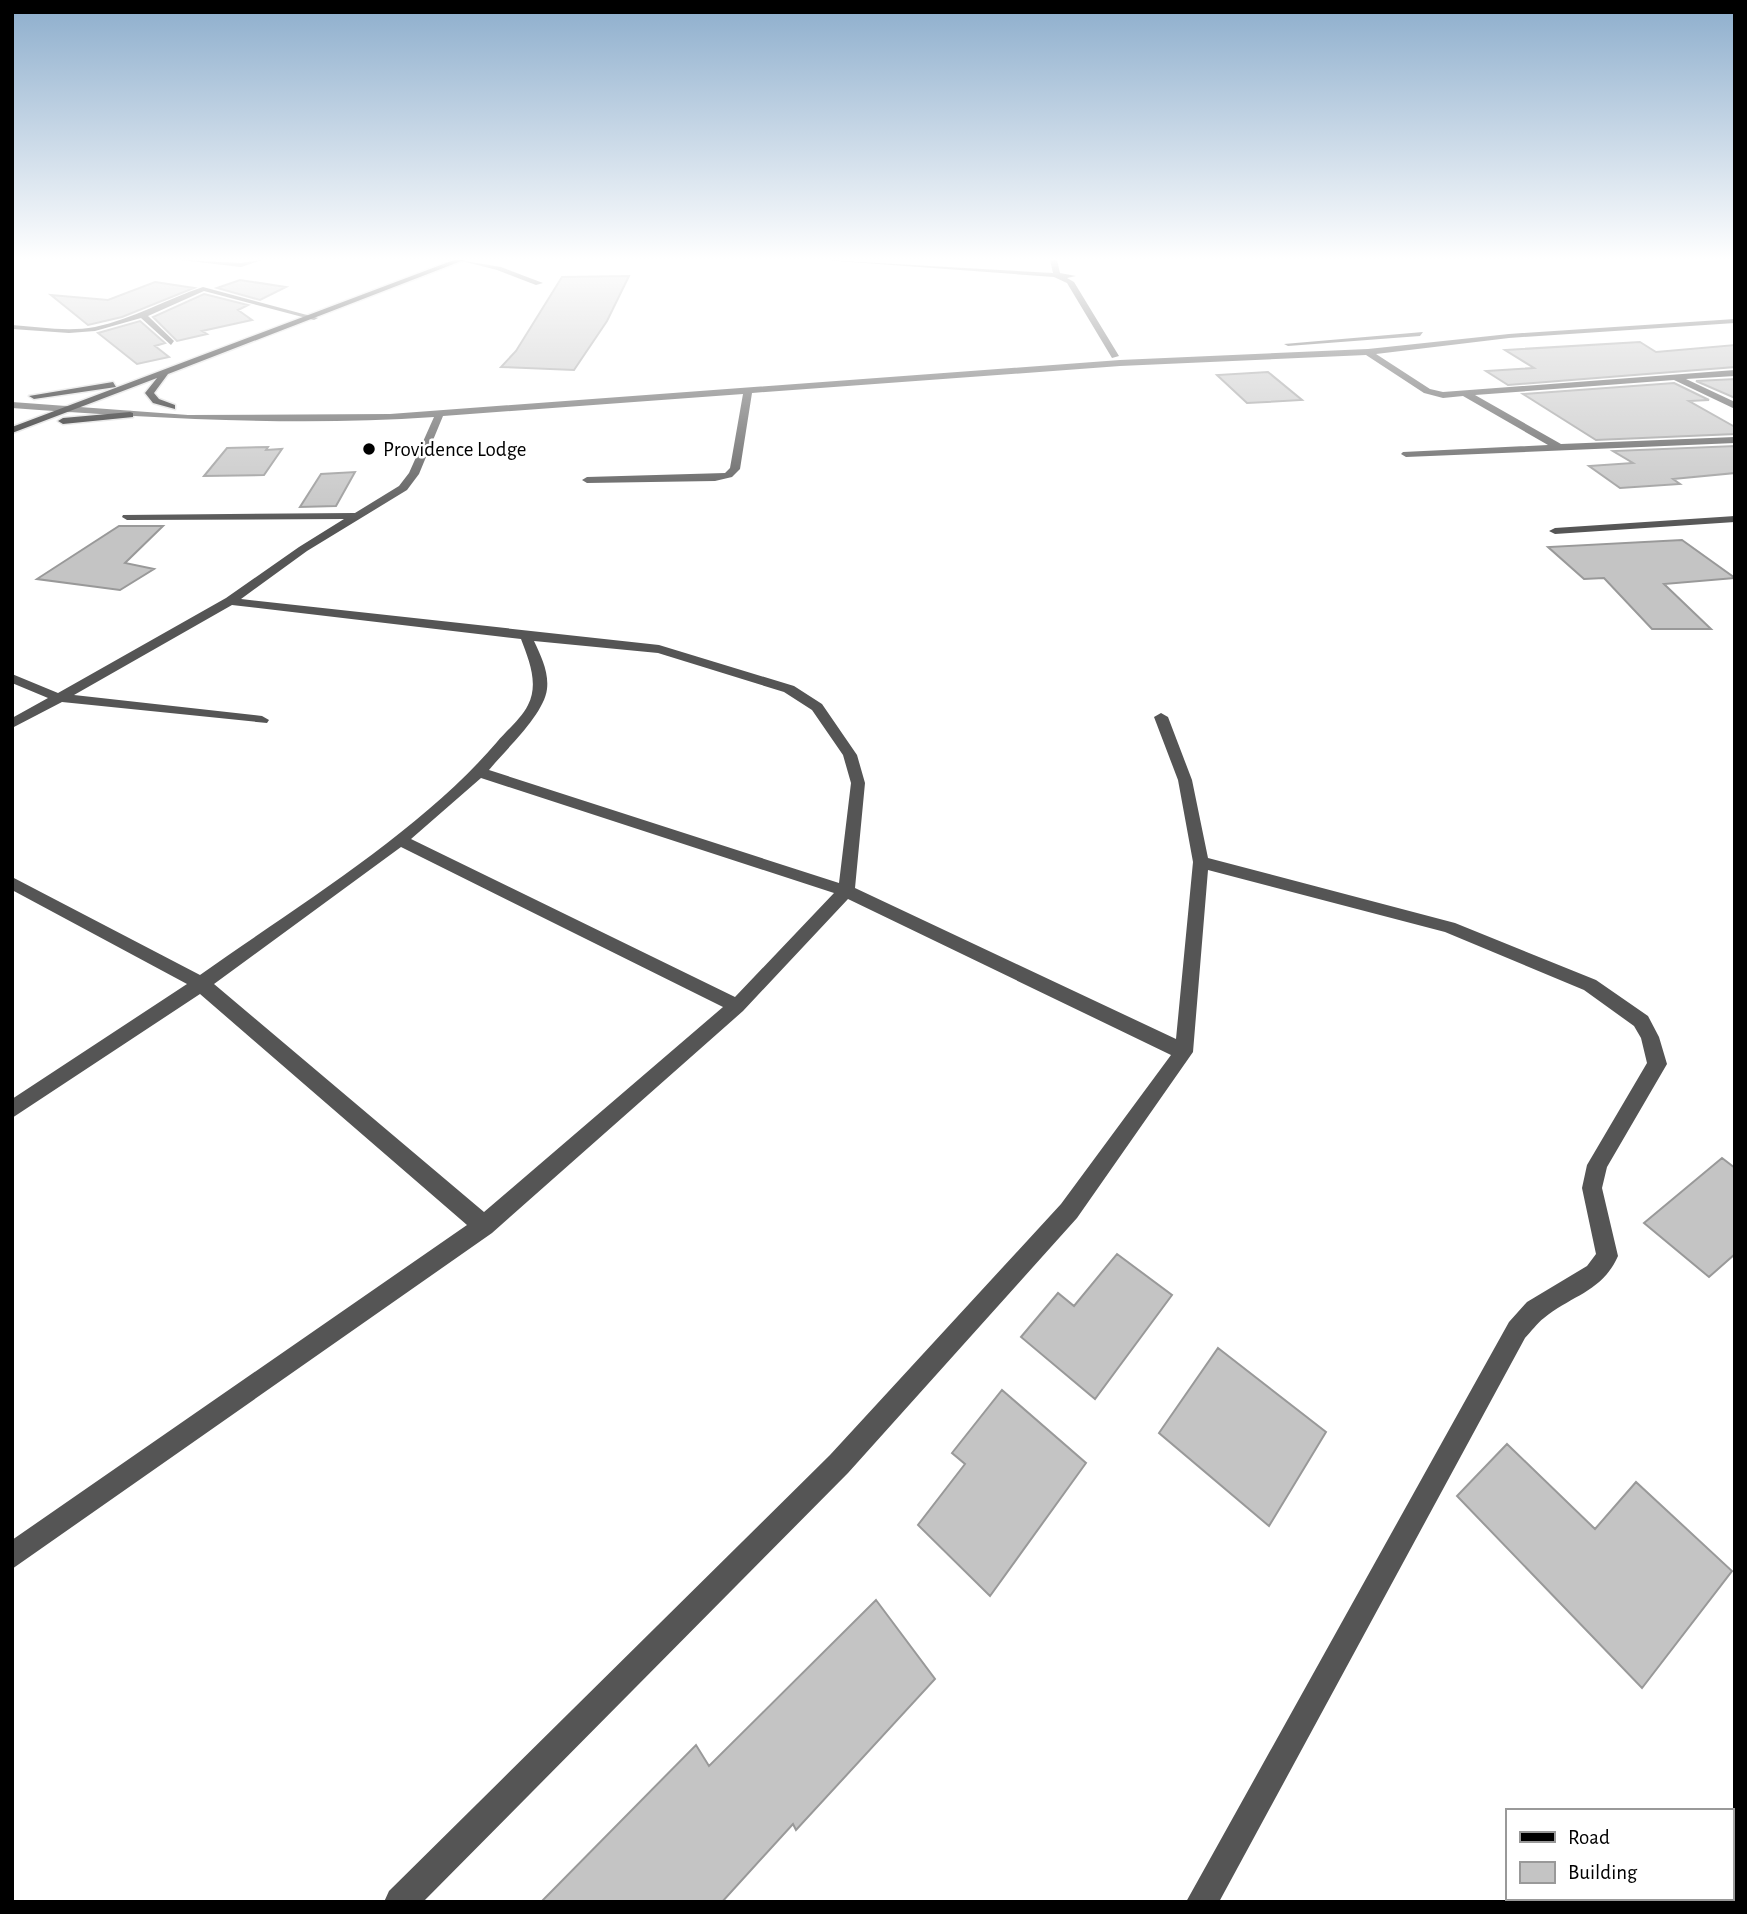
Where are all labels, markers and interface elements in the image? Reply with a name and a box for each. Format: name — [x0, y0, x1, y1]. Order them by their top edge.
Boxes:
place label: Providence Lodge — [383, 439, 527, 460]
marker: Providence Lodge — [361, 441, 377, 457]
legend — [1506, 1809, 1733, 1900]
text: Road — [1568, 1827, 1610, 1848]
text: Building — [1568, 1862, 1638, 1883]

